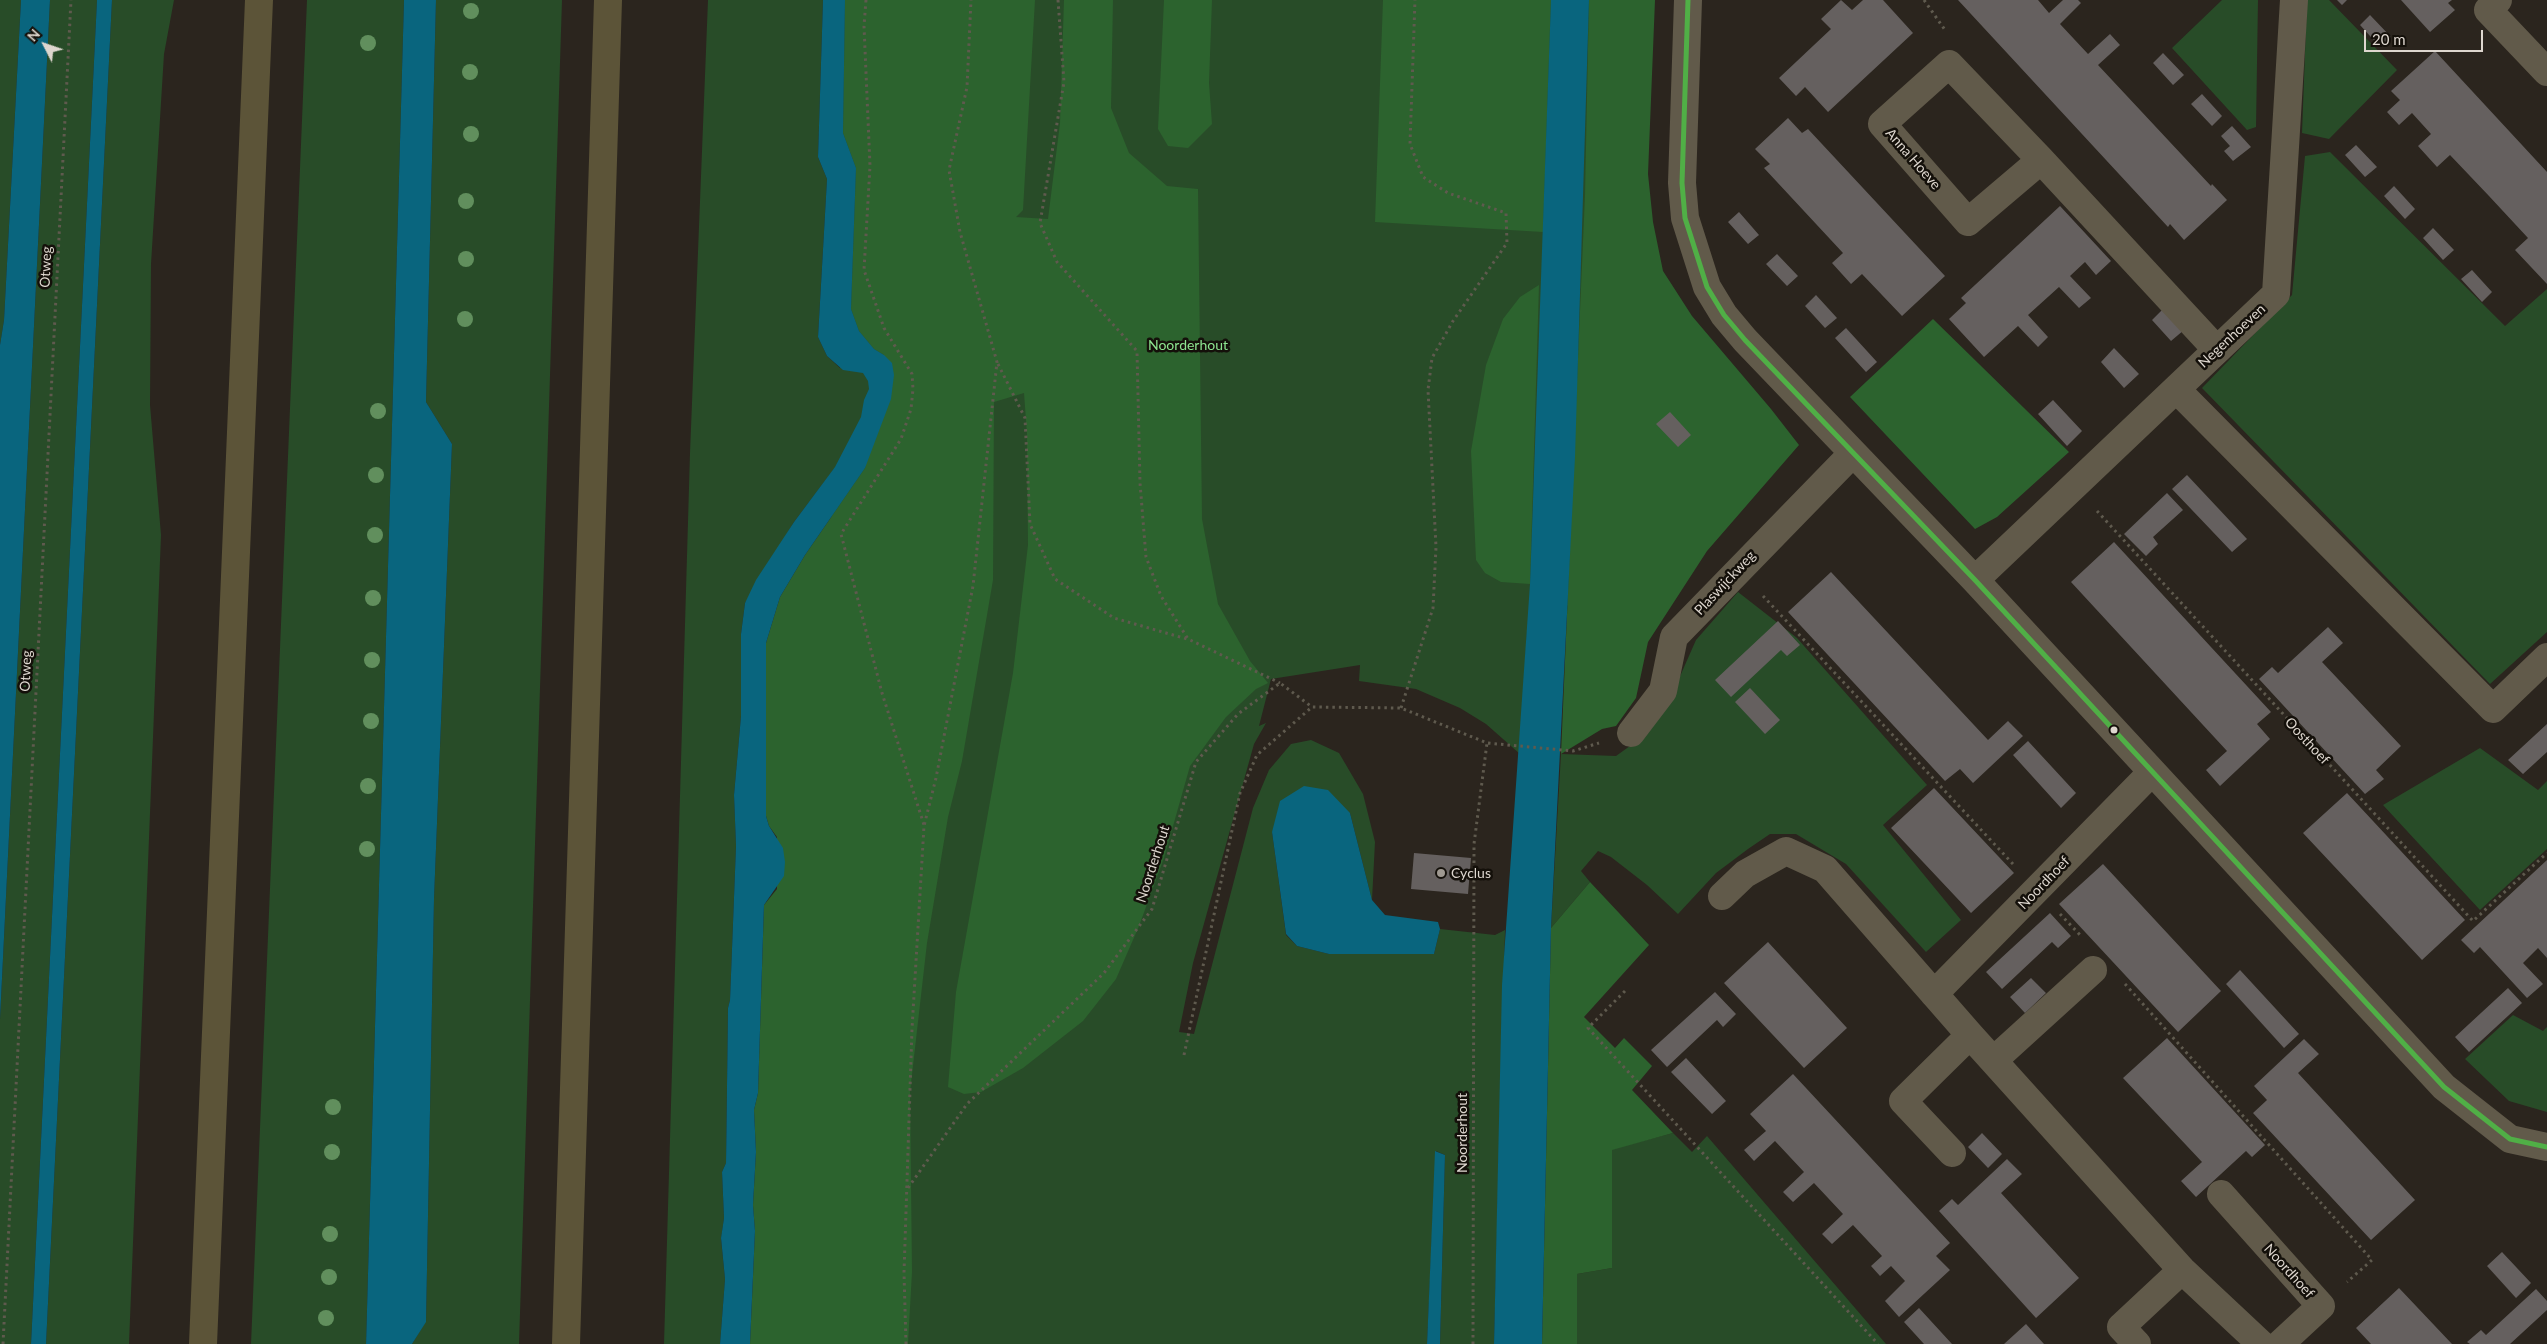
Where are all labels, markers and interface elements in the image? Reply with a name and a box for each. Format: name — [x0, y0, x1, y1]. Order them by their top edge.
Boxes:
north arrow — [20, 20, 70, 70]
scale bar — [2367, 20, 2486, 52]
text: N — [23, 25, 43, 44]
text: 20 m — [2372, 30, 2406, 48]
street label: Anna Hoeve — [1882, 125, 1944, 193]
street label: Otweg — [37, 246, 55, 288]
street label: Negenhoeven — [2195, 301, 2269, 371]
park label: Noorderhout — [1148, 337, 1228, 353]
street label: Plaswijckweg — [1691, 547, 1759, 619]
street label: Otweg — [17, 650, 35, 692]
street label: Oosthoef — [2281, 714, 2333, 768]
unlabelled marker — [2109, 725, 2119, 735]
street label: Noorderhout — [1133, 823, 1173, 905]
street label: Noordhoef — [2015, 853, 2073, 913]
place label: Cyclus — [1451, 865, 1491, 881]
marker: Cyclus — [1435, 867, 1447, 879]
street label: Noorderhout — [1454, 1093, 1470, 1173]
street label: Noordhoef — [2260, 1240, 2318, 1302]

